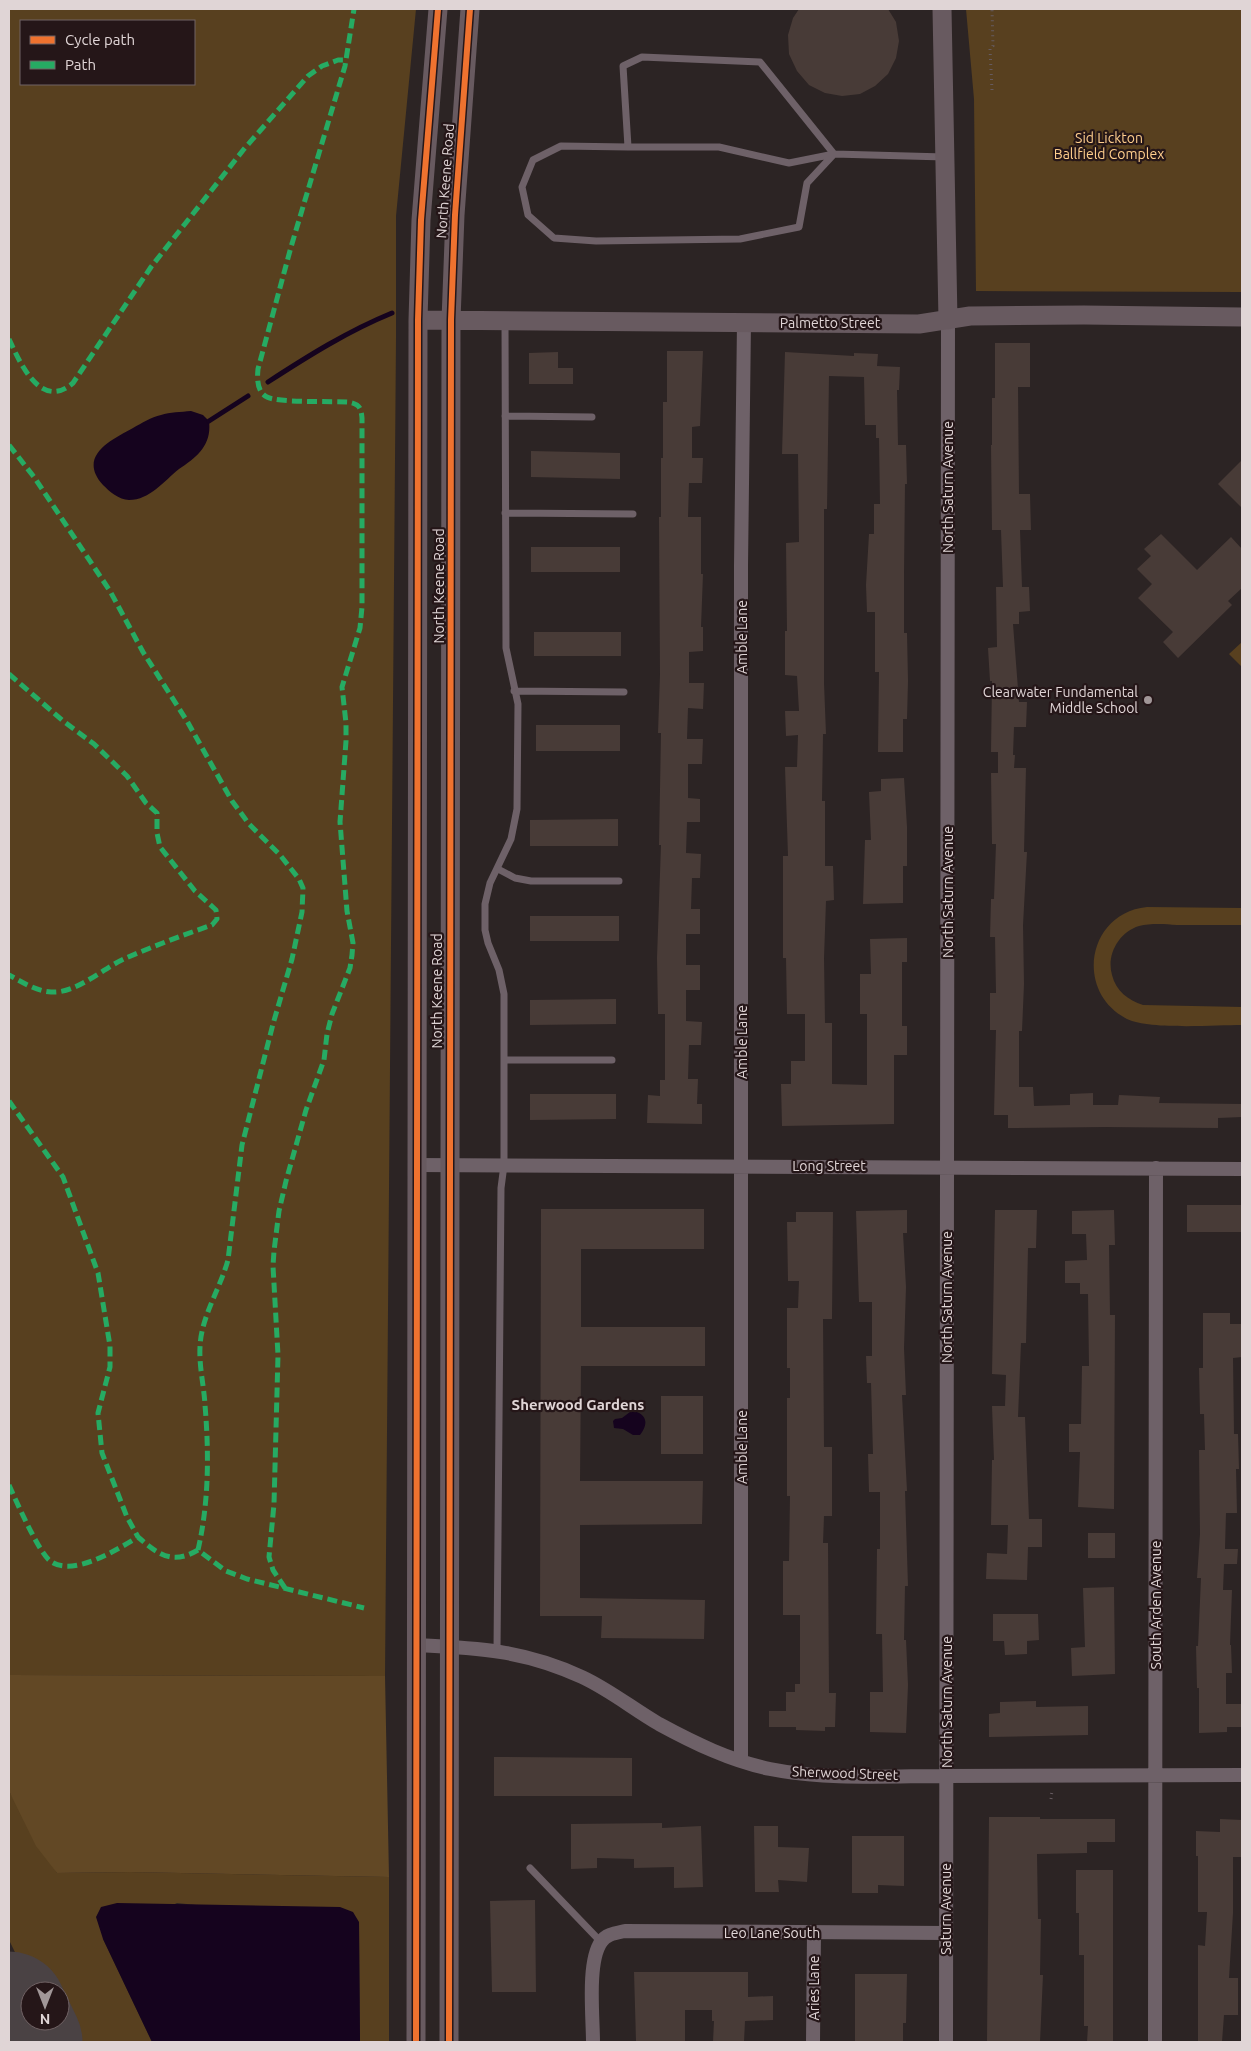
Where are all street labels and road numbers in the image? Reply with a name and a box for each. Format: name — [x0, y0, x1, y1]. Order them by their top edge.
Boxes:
street label: North Keene Road — [433, 123, 457, 239]
street label: Palmetto Street — [780, 315, 881, 331]
street label: North Saturn Avenue — [940, 421, 956, 553]
street label: North Keene Road — [431, 528, 447, 644]
street label: Amble Lane — [734, 600, 750, 674]
street label: North Saturn Avenue — [940, 826, 956, 958]
street label: North Keene Road — [429, 933, 445, 1049]
street label: Amble Lane — [734, 1005, 750, 1079]
street label: Long Street — [792, 1158, 866, 1174]
street label: North Saturn Avenue — [939, 1231, 955, 1363]
street label: Amble Lane — [734, 1410, 750, 1484]
street label: South Arden Avenue — [1148, 1541, 1164, 1669]
street label: North Saturn Avenue — [939, 1636, 955, 1768]
street label: Sherwood Street — [792, 1763, 899, 1783]
street label: Saturn Avenue — [938, 1863, 954, 1955]
street label: Leo Lane South — [724, 1925, 820, 1941]
street label: Aries Lane — [806, 1956, 822, 2020]

